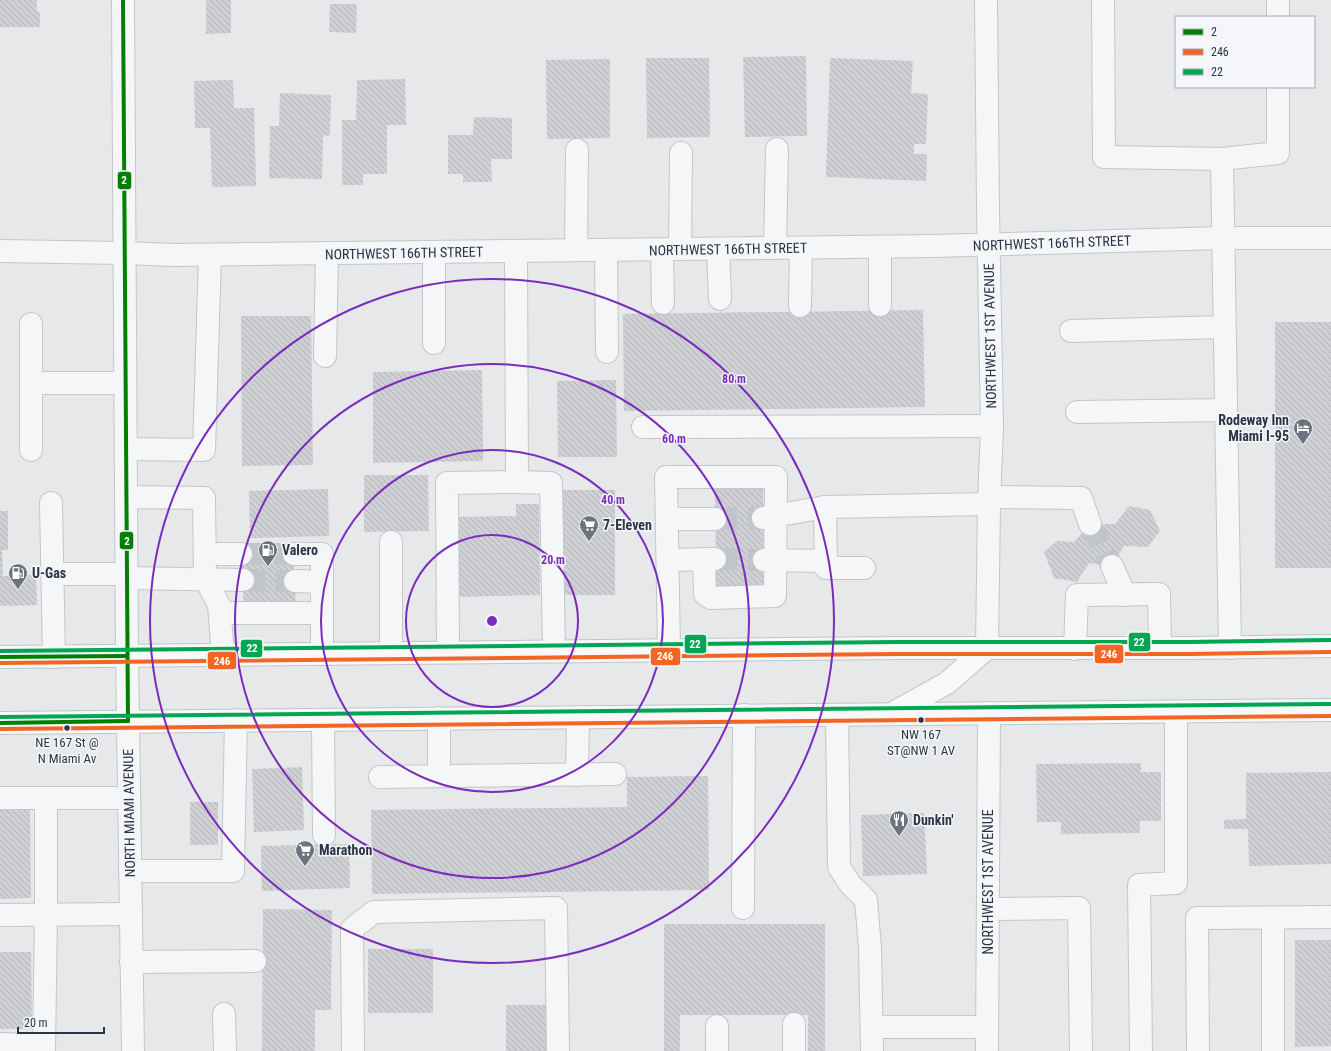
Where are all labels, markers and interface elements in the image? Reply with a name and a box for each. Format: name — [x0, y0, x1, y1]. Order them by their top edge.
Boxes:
legend — [1175, 16, 1315, 88]
text: 2 — [1211, 25, 1217, 39]
text: 246 — [1211, 45, 1229, 59]
text: 22 — [1211, 65, 1223, 79]
line badge: 2 — [117, 171, 132, 190]
text: 2 — [121, 174, 127, 187]
street label: NORTHWEST 166TH STREET — [973, 232, 1131, 254]
street label: NORTHWEST 166TH STREET — [649, 240, 807, 258]
street label: NORTHWEST 166TH STREET — [325, 244, 483, 262]
street label: NORTHWEST 1ST AVENUE — [981, 263, 999, 409]
text: 80 m — [722, 372, 746, 386]
place label: Rodeway Inn Miami I-95 — [1218, 412, 1289, 444]
hotel icon: Rodeway Inn Miami I-95 — [1292, 417, 1314, 445]
text: 60 m — [662, 432, 686, 446]
text: 40 m — [601, 493, 625, 507]
supermarket icon: 7-Eleven — [578, 514, 600, 542]
place label: 7-Eleven — [603, 517, 652, 533]
line badge: 2 — [119, 531, 134, 550]
text: 2 — [124, 535, 130, 548]
fuel station icon: Valero — [257, 539, 279, 567]
place label: Valero — [282, 542, 318, 558]
text: 20 m — [541, 553, 565, 567]
fuel station icon: U-Gas — [7, 562, 29, 590]
place label: U-Gas — [32, 565, 66, 581]
centre of rings — [485, 614, 499, 628]
line badge: 22 — [1128, 632, 1151, 652]
line badge: 22 — [684, 634, 707, 654]
text: 22 — [1133, 636, 1145, 649]
text: 22 — [689, 638, 701, 651]
line badge: 22 — [240, 639, 263, 658]
text: 22 — [246, 642, 258, 655]
line badge: 246 — [1094, 644, 1124, 664]
line badge: 246 — [650, 647, 681, 666]
text: 246 — [1101, 648, 1118, 661]
text: 246 — [657, 650, 674, 663]
line badge: 246 — [207, 651, 237, 670]
text: 246 — [214, 655, 231, 668]
marker: NW 167 ST@NW 1 AV — [916, 715, 926, 725]
marker: NE 167 St @ N Miami Av — [62, 723, 72, 733]
place label: NW 167 ST@NW 1 AV — [887, 727, 956, 758]
place label: NE 167 St @ N Miami Av — [35, 735, 99, 766]
street label: NORTH MIAMI AVENUE — [120, 749, 138, 877]
restaurant icon: Dunkin' — [888, 809, 910, 837]
street label: NORTHWEST 1ST AVENUE — [980, 809, 996, 955]
place label: Dunkin' — [913, 812, 954, 828]
supermarket icon: Marathon — [294, 839, 316, 867]
place label: Marathon — [319, 842, 372, 858]
scale bar — [18, 1009, 104, 1035]
text: 20 m — [24, 1016, 48, 1030]

